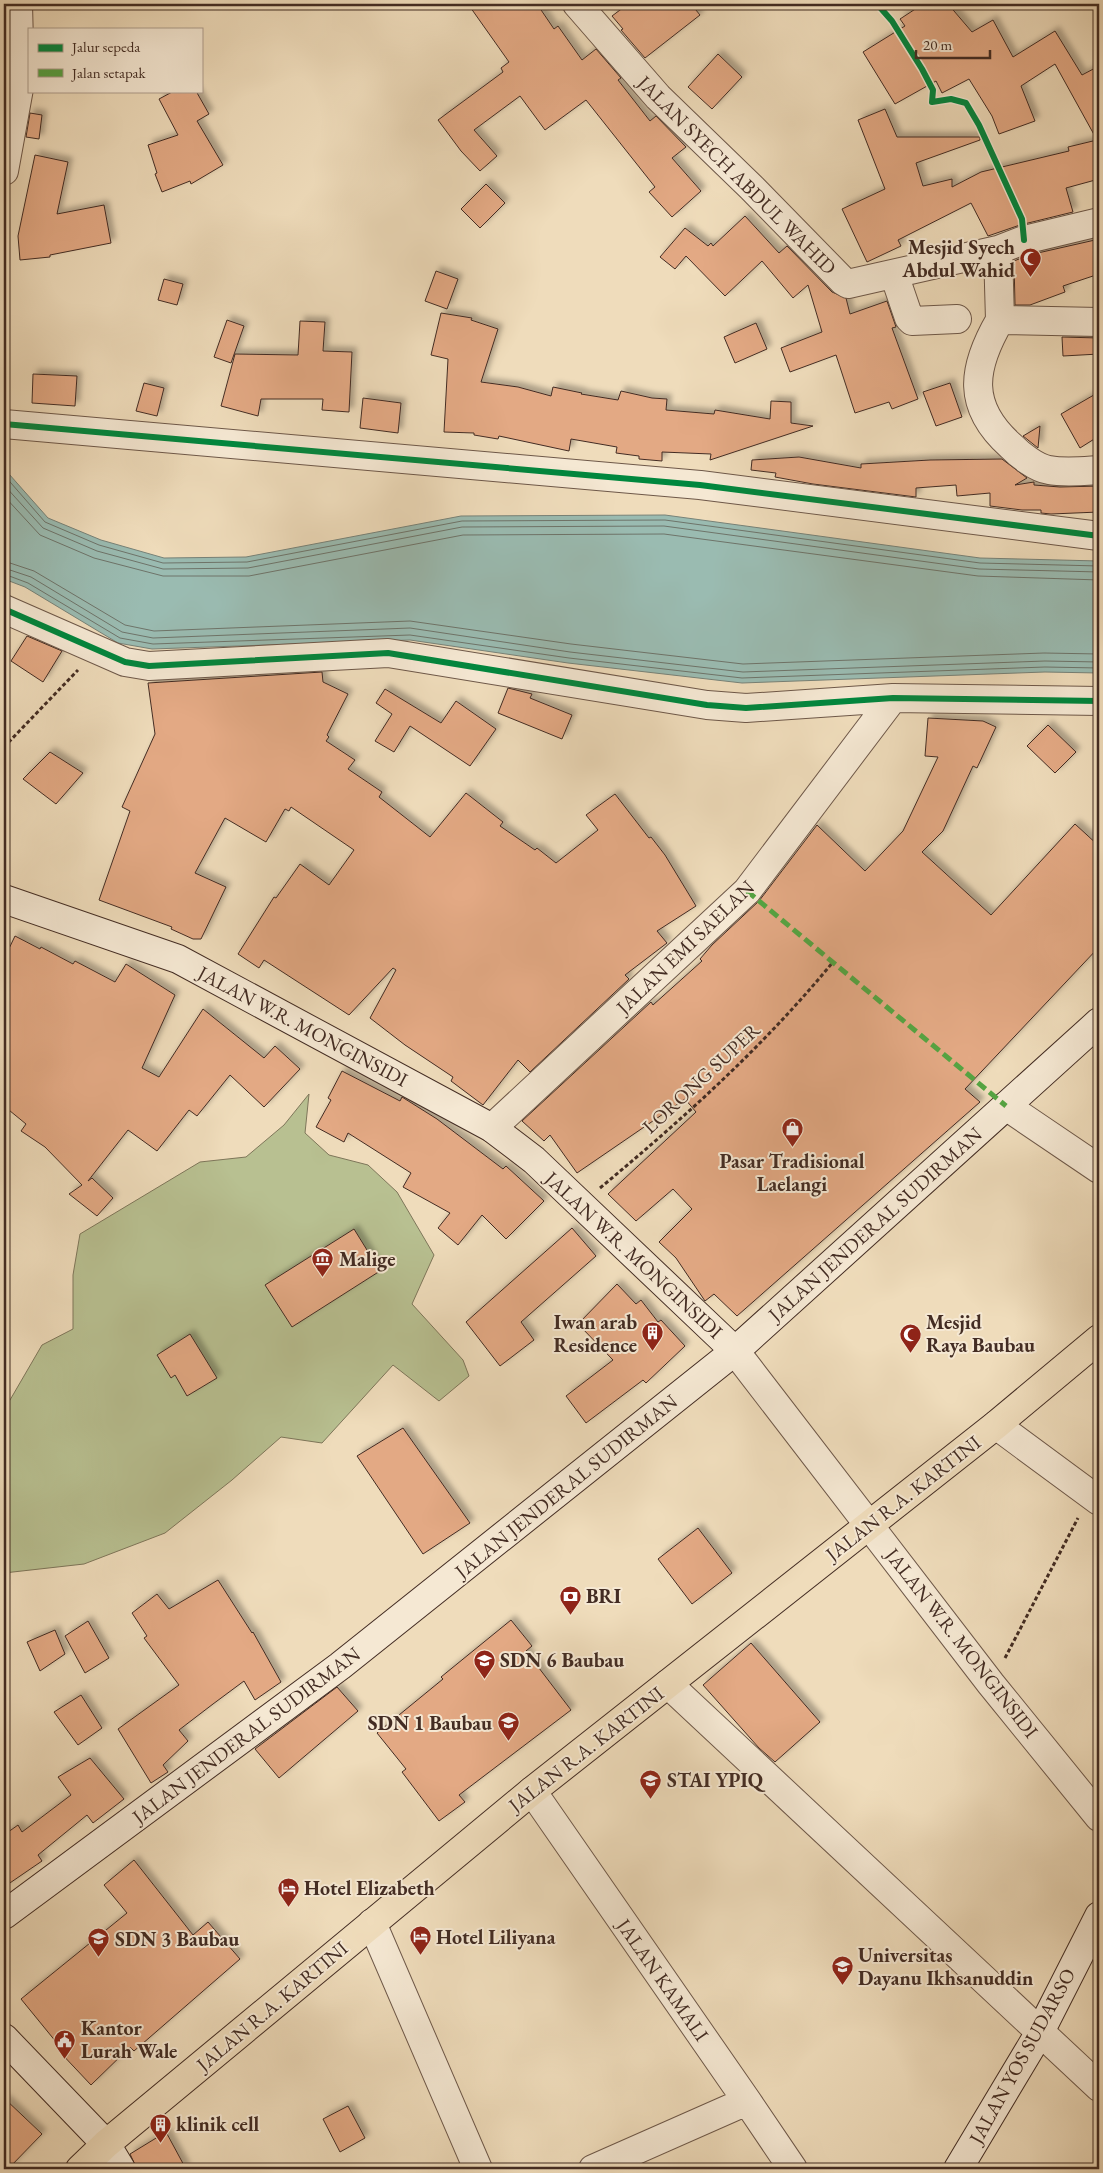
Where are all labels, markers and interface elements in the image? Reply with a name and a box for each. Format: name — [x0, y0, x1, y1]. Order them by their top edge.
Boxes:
legend — [28, 28, 202, 92]
scale bar — [916, 28, 989, 60]
text: 20 m — [923, 35, 952, 54]
text: Jalur sepeda — [70, 37, 140, 56]
text: Jalan setapak — [70, 63, 146, 82]
street label: JALAN SYECH ABDUL WAHID — [630, 68, 842, 280]
place label: Mesjid Syech Abdul Wahid — [901, 234, 1015, 283]
mosque icon: Mesjid Syech Abdul Wahid — [1019, 246, 1043, 277]
street label: JALAN EMI SAELAN — [609, 874, 760, 1021]
street label: JALAN W.R. MONGINSIDI — [192, 959, 413, 1093]
street label: LORONG SUPER — [637, 1016, 766, 1139]
shop icon: Pasar Tradisional Laelangi — [780, 1117, 804, 1148]
street label: JALAN JENDERAL SUDIRMAN — [761, 1121, 987, 1328]
place label: Pasar Tradisional Laelangi — [719, 1148, 865, 1197]
street label: JALAN W.R. MONGINSIDI — [538, 1164, 729, 1344]
place label: Malige — [339, 1246, 395, 1272]
museum icon: Malige — [311, 1247, 335, 1278]
place label: Iwan arab Residence — [553, 1309, 637, 1358]
place label: Mesjid Raya Baubau — [926, 1309, 1035, 1358]
building icon: Iwan arab Residence — [641, 1321, 665, 1352]
mosque icon: Mesjid Raya Baubau — [898, 1322, 922, 1353]
street label: JALAN JENDERAL SUDIRMAN — [448, 1388, 683, 1585]
street label: JALAN R.A. KARTINI — [819, 1429, 986, 1568]
street label: JALAN W.R. MONGINSIDI — [878, 1541, 1044, 1743]
place label: BRI — [586, 1583, 621, 1609]
bank icon: BRI — [558, 1584, 582, 1615]
street label: JALAN JENDERAL SUDIRMAN — [125, 1641, 365, 1830]
place label: SDN 6 Baubau — [500, 1647, 624, 1673]
school or university icon: SDN 6 Baubau — [472, 1648, 496, 1679]
street label: JALAN R.A. KARTINI — [502, 1680, 669, 1819]
place label: SDN 1 Baubau — [368, 1710, 492, 1736]
school or university icon: SDN 1 Baubau — [496, 1711, 520, 1742]
place label: STAI YPIQ — [667, 1767, 766, 1793]
school or university icon: STAI YPIQ — [639, 1768, 663, 1799]
place label: Hotel Elizabeth — [304, 1875, 435, 1901]
hotel icon: Hotel Elizabeth — [276, 1876, 300, 1907]
street label: JALAN KAMALI — [610, 1912, 715, 2047]
place label: Hotel Liliyana — [436, 1924, 556, 1950]
hotel icon: Hotel Liliyana — [408, 1925, 432, 1956]
place label: SDN 3 Baubau — [115, 1926, 239, 1952]
school or university icon: SDN 3 Baubau — [87, 1927, 111, 1958]
street label: JALAN R.A. KARTINI — [189, 1935, 353, 2078]
place label: Universitas Dayanu Ikhsanuddin — [858, 1942, 1033, 1991]
school or university icon: Universitas Dayanu Ikhsanuddin — [830, 1955, 854, 1986]
street label: JALAN YOS SUDARSO — [962, 1964, 1081, 2150]
place label: Kantor Lurah Wale — [81, 2015, 177, 2064]
public building icon: Kantor Lurah Wale — [53, 2028, 77, 2059]
place label: klinik cell — [176, 2111, 260, 2137]
building icon: klinik cell — [148, 2112, 172, 2143]

